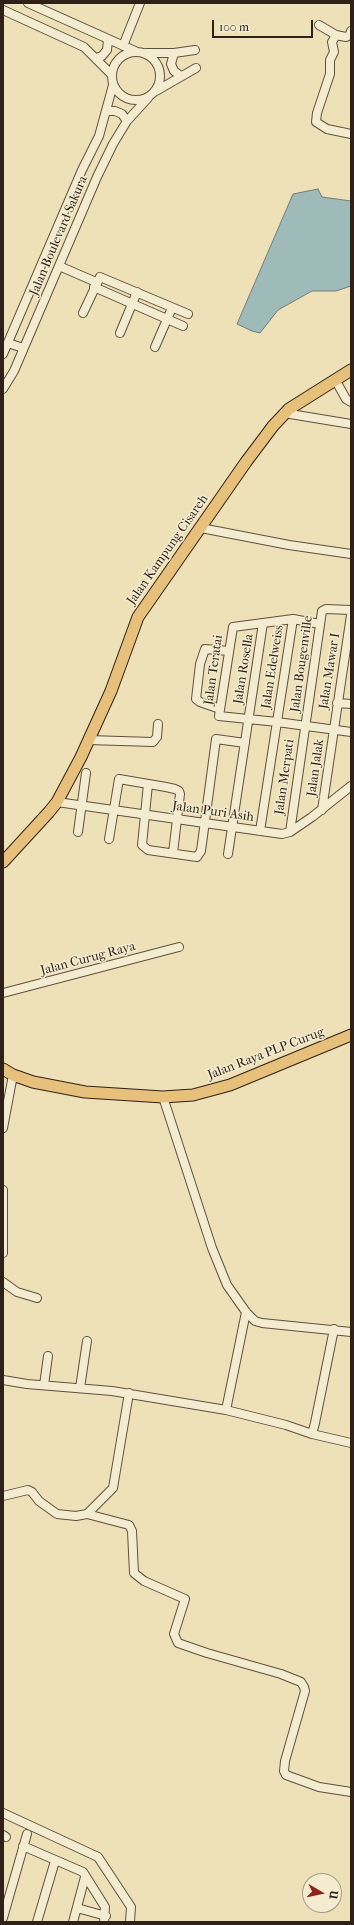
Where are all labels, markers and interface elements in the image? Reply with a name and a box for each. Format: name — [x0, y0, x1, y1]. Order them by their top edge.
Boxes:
scale bar — [214, 12, 315, 38]
text: 100 m — [219, 20, 249, 34]
street label: Jalan Boulevard Sakura — [27, 174, 91, 298]
street label: Jalan Kampung Cisareh — [124, 492, 212, 608]
street label: Jalan Bougenville — [287, 615, 317, 713]
street label: Jalan Edelweiss — [259, 624, 287, 710]
street label: Jalan Mawar I — [316, 632, 344, 710]
street label: Jalan Rosella — [231, 633, 257, 705]
street label: Jalan Teratai — [201, 634, 227, 706]
street label: Jalan Merpati — [272, 738, 298, 816]
street label: Jalan Jalak — [304, 738, 328, 798]
street label: Jalan Puri Asih — [171, 799, 255, 825]
street label: Jalan Curug Raya — [39, 939, 137, 979]
street label: Jalan Raya PLP Curug — [205, 1025, 327, 1083]
north arrow — [302, 1873, 342, 1913]
text: U — [326, 1890, 340, 1900]

